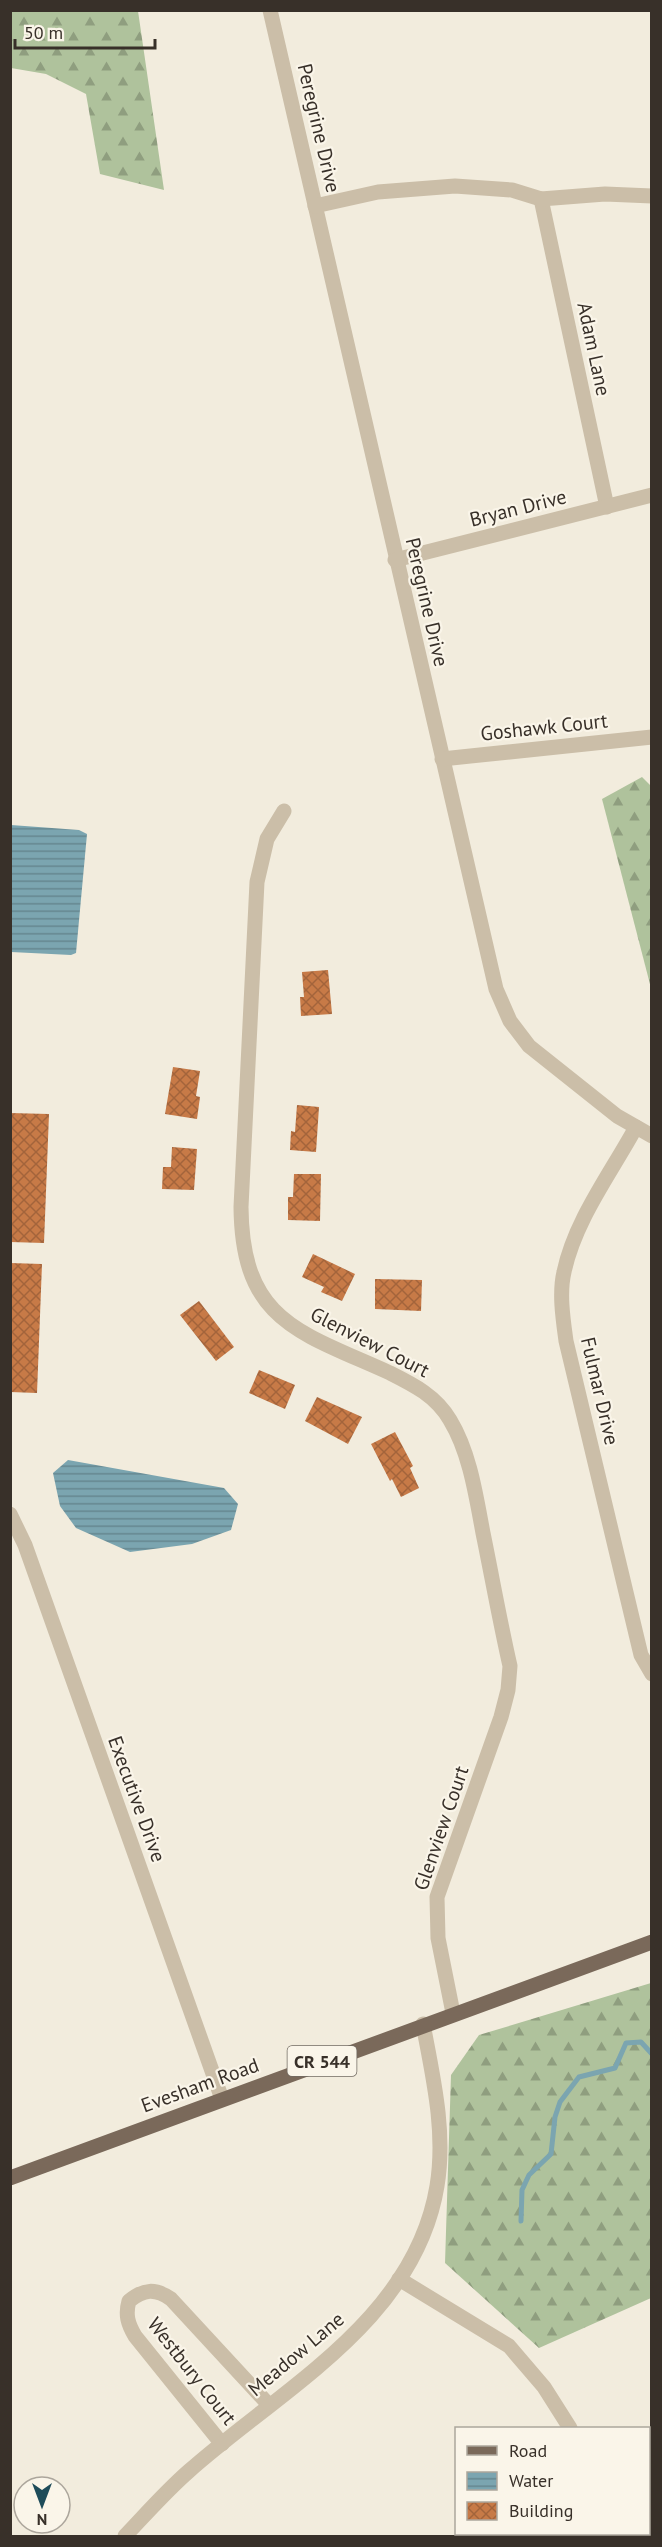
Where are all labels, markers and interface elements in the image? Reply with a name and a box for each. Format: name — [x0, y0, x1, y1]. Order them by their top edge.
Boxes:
scale bar — [15, 12, 154, 50]
text: 50 m — [24, 21, 63, 44]
street label: Peregrine Drive — [292, 61, 346, 195]
street label: Adam Lane — [571, 300, 617, 398]
street label: Bryan Drive — [467, 483, 569, 533]
street label: Peregrine Drive — [400, 535, 454, 669]
street label: Goshawk Court — [479, 707, 609, 747]
street label: Glenview Court — [306, 1301, 434, 1383]
street label: Fulmar Drive — [575, 1334, 625, 1448]
street label: Executive Drive — [102, 1732, 172, 1866]
street label: Glenview Court — [408, 1762, 475, 1894]
road number: CR 544 — [288, 2046, 356, 2076]
street label: Evesham Road — [138, 2052, 262, 2118]
street label: Meadow Lane — [243, 2306, 349, 2402]
street label: Westbury Court — [142, 2312, 242, 2430]
legend — [455, 2427, 650, 2535]
text: Road — [509, 2439, 547, 2462]
text: Water — [509, 2469, 553, 2492]
north arrow — [12, 2475, 72, 2535]
text: Building — [509, 2499, 573, 2522]
text: N — [37, 2510, 47, 2530]

